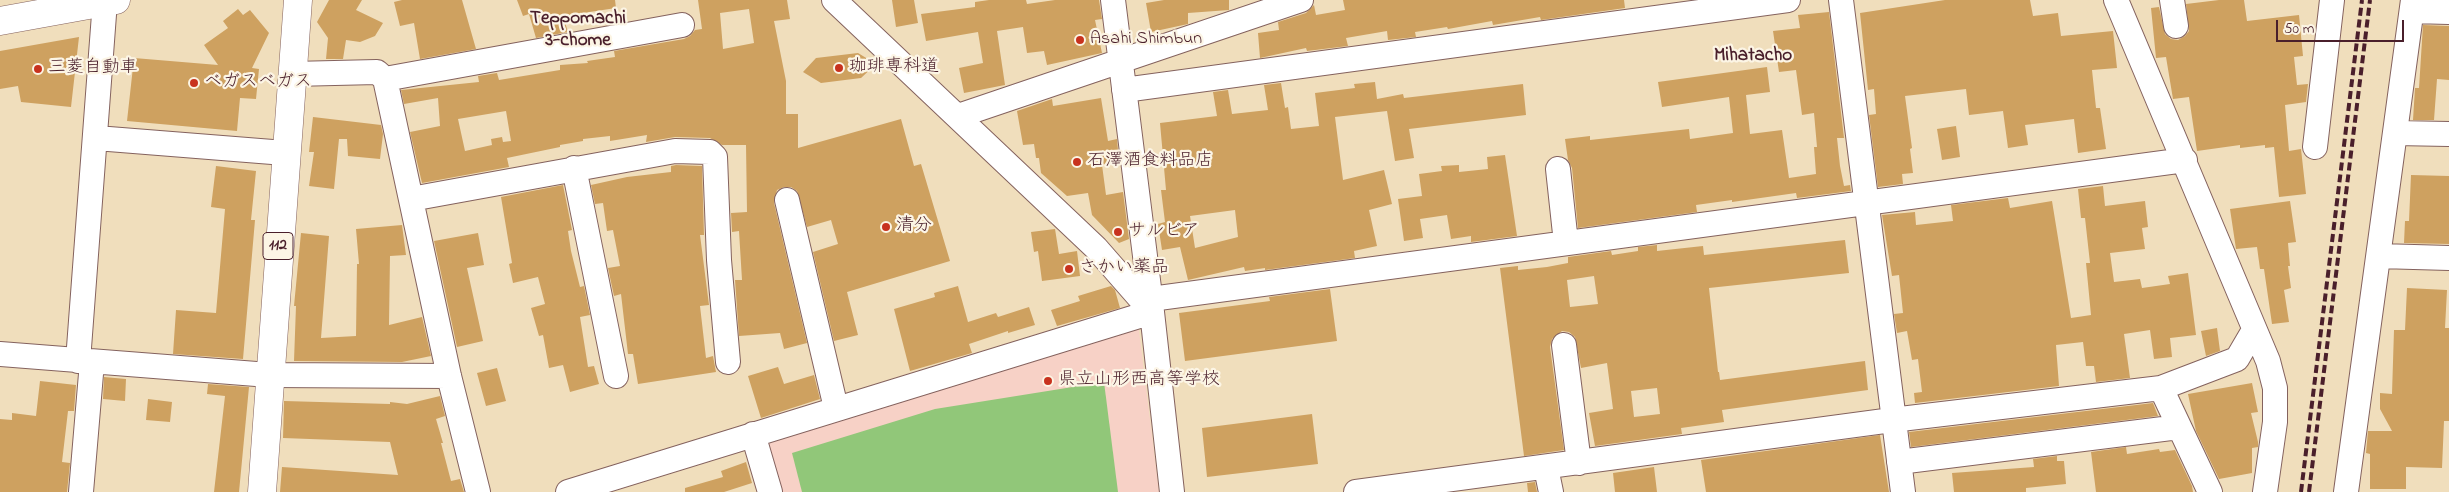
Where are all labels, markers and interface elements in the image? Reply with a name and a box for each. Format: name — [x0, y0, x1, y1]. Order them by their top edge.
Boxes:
district label: Teppomachi 3-chome — [530, 9, 626, 53]
scale bar — [2279, 10, 2406, 42]
text: 50 m — [2284, 18, 2314, 40]
place label: Asahi Shimbun — [1090, 29, 1202, 51]
marker: Asahi Shimbun — [1074, 34, 1086, 46]
district label: Mihatacho — [1714, 46, 1792, 68]
place label: 珈琲専科道 — [849, 57, 939, 79]
place label: 三菱自動車 — [48, 58, 138, 80]
marker: 珈琲専科道 — [833, 62, 845, 74]
marker: 三菱自動車 — [32, 63, 44, 75]
place label: ベガスベガス — [204, 72, 312, 94]
marker: ベガスベガス — [188, 77, 200, 89]
place label: 石澤酒食料品店 — [1087, 151, 1213, 173]
marker: 石澤酒食料品店 — [1071, 156, 1083, 168]
place label: 清分 — [896, 216, 932, 238]
marker: 清分 — [880, 221, 892, 233]
place label: サルビア — [1128, 221, 1200, 243]
marker: サルビア — [1112, 226, 1124, 238]
road number: 112 — [263, 232, 293, 260]
place label: さかい薬品 — [1079, 258, 1169, 280]
marker: さかい薬品 — [1063, 263, 1075, 275]
place label: 県立山形西高等学校 — [1058, 370, 1220, 392]
marker: 県立山形西高等学校 — [1042, 375, 1054, 387]

